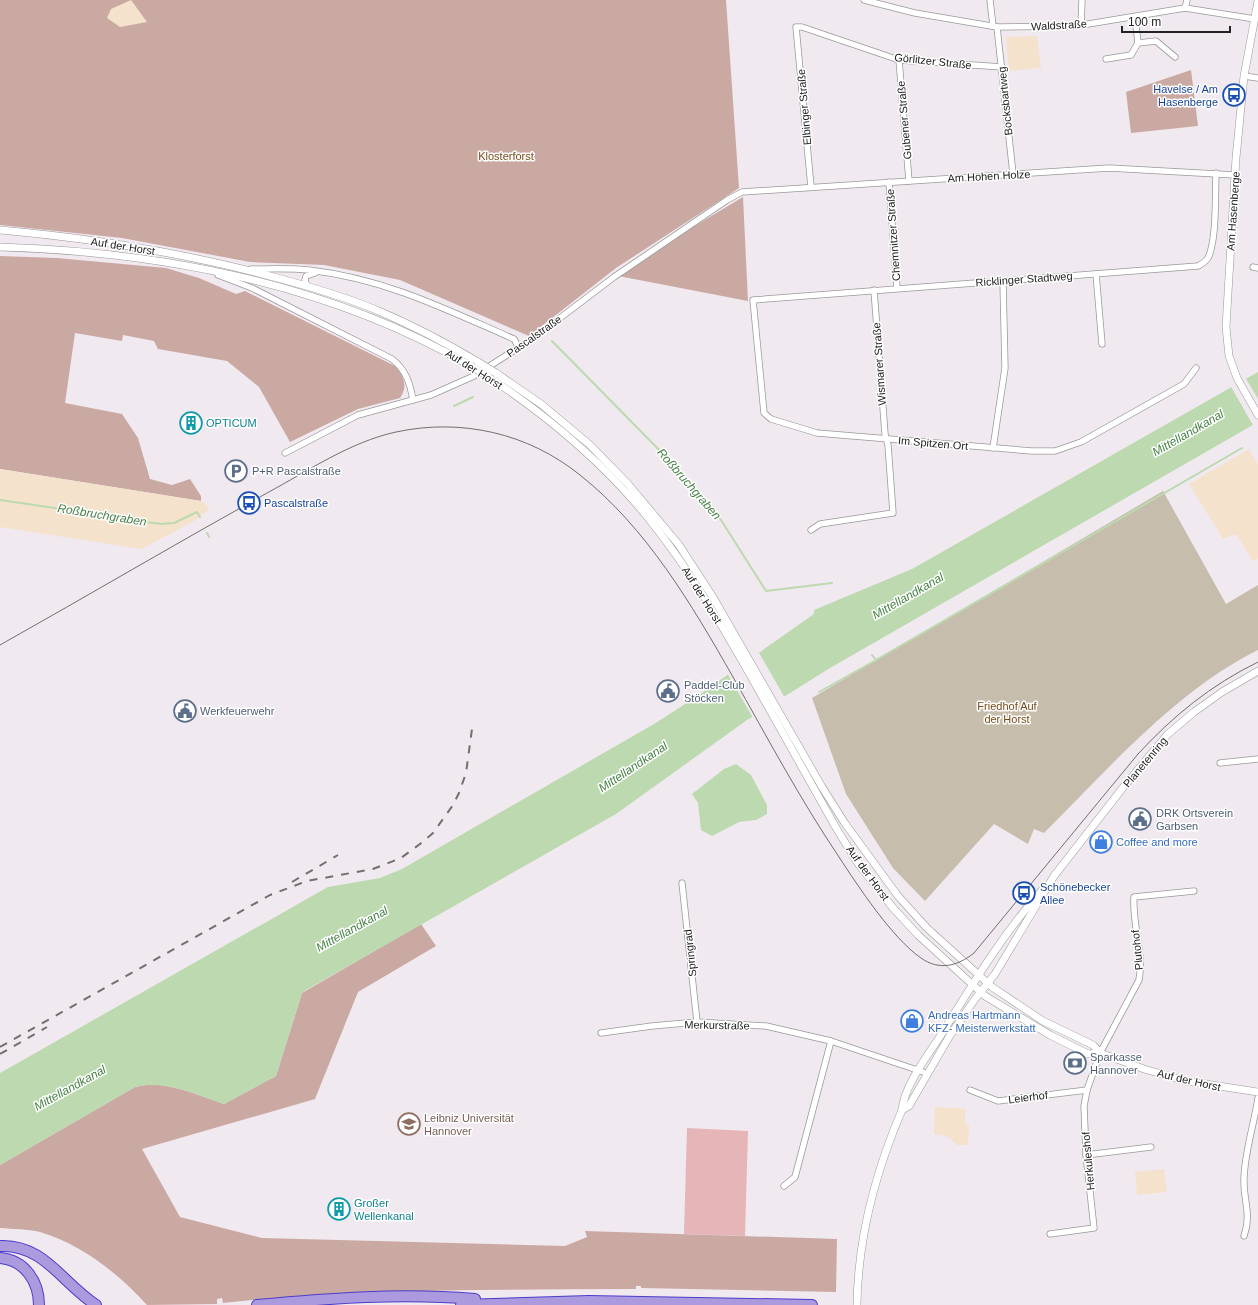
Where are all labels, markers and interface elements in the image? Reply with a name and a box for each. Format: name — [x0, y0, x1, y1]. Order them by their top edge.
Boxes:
scale bar — [1122, 8, 1230, 34]
text: 100 m — [1128, 15, 1161, 29]
street label: Waldstraße — [1031, 18, 1087, 32]
street label: Görlitzer Straße — [894, 51, 972, 71]
street label: Bocksbartweg — [995, 66, 1015, 136]
street label: Elbinger Straße — [795, 68, 813, 146]
street label: Gubener Straße — [895, 80, 913, 160]
bus stop icon: Havelse / Am Hasenberge — [1221, 82, 1247, 108]
place label: Havelse / Am Hasenberge — [1153, 83, 1218, 108]
park label: Klosterforst — [478, 150, 534, 162]
street label: Am Hohen Holze — [947, 168, 1031, 184]
street label: Am Hasenberge — [1224, 171, 1242, 251]
street label: Chemnitzer Straße — [884, 189, 902, 281]
street label: Auf der Horst — [90, 235, 156, 257]
street label: Ricklinger Stadtweg — [975, 270, 1073, 288]
street label: Pascalstraße — [504, 313, 564, 359]
street label: Wismarer Straße — [870, 322, 888, 406]
street label: Auf der Horst — [443, 347, 505, 391]
water label: Mittellandkanal — [1150, 407, 1226, 459]
building icon: OPTICUM — [178, 410, 204, 436]
place label: OPTICUM — [206, 417, 257, 429]
street label: Im Spitzen Ort — [897, 434, 969, 452]
water label: Roßbruchgraben — [654, 445, 724, 523]
parking icon: P+R Pascalstraße — [223, 458, 249, 484]
place label: P+R Pascalstraße — [252, 465, 341, 477]
bus stop icon: Pascalstraße — [236, 490, 262, 516]
place label: Pascalstraße — [264, 497, 328, 509]
water label: Roßbruchgraben — [56, 501, 148, 529]
street label: Auf der Horst — [680, 564, 724, 626]
water label: Mittellandkanal — [870, 570, 946, 622]
public building icon: Paddel-Club Stöcken — [655, 678, 681, 704]
place label: Paddel-Club Stöcken — [684, 679, 745, 704]
public building icon: Werkfeuerwehr — [172, 698, 198, 724]
park label: Friedhof Auf der Horst — [977, 700, 1038, 725]
place label: Werkfeuerwehr — [200, 705, 275, 717]
street label: Planetenring — [1121, 734, 1169, 790]
water label: Mittellandkanal — [596, 739, 670, 795]
public building icon: DRK Ortsverein Garbsen — [1127, 806, 1153, 832]
place label: DRK Ortsverein Garbsen — [1156, 807, 1233, 832]
shop icon: Coffee and more — [1088, 829, 1114, 855]
place label: Coffee and more — [1116, 836, 1198, 848]
street label: Auf der Horst — [844, 843, 892, 903]
bus stop icon: Schönebecker Allee — [1011, 880, 1037, 906]
place label: Schönebecker Allee — [1040, 881, 1111, 906]
water label: Mittellandkanal — [314, 903, 391, 955]
street label: Plutohof — [1129, 928, 1145, 971]
street label: Springrad — [682, 929, 698, 977]
shop icon: Andreas Hartmann KFZ- Meisterwerkstatt — [899, 1008, 925, 1034]
place label: Andreas Hartmann KFZ- Meisterwerkstatt — [928, 1009, 1036, 1034]
street label: Merkurstraße — [684, 1018, 750, 1032]
bank icon: Sparkasse Hannover — [1062, 1050, 1088, 1076]
place label: Sparkasse Hannover — [1090, 1051, 1142, 1076]
water label: Mittellandkanal — [32, 1062, 109, 1114]
street label: Auf der Horst — [1156, 1067, 1222, 1093]
street label: Leierhof — [1008, 1089, 1049, 1105]
school or university icon: Leibniz Universität Hannover — [396, 1111, 422, 1137]
place label: Leibniz Universität Hannover — [424, 1112, 514, 1137]
street label: Herkuleshof — [1079, 1130, 1097, 1191]
building icon: Großer Wellenkanal — [326, 1196, 352, 1222]
place label: Großer Wellenkanal — [354, 1197, 414, 1222]

